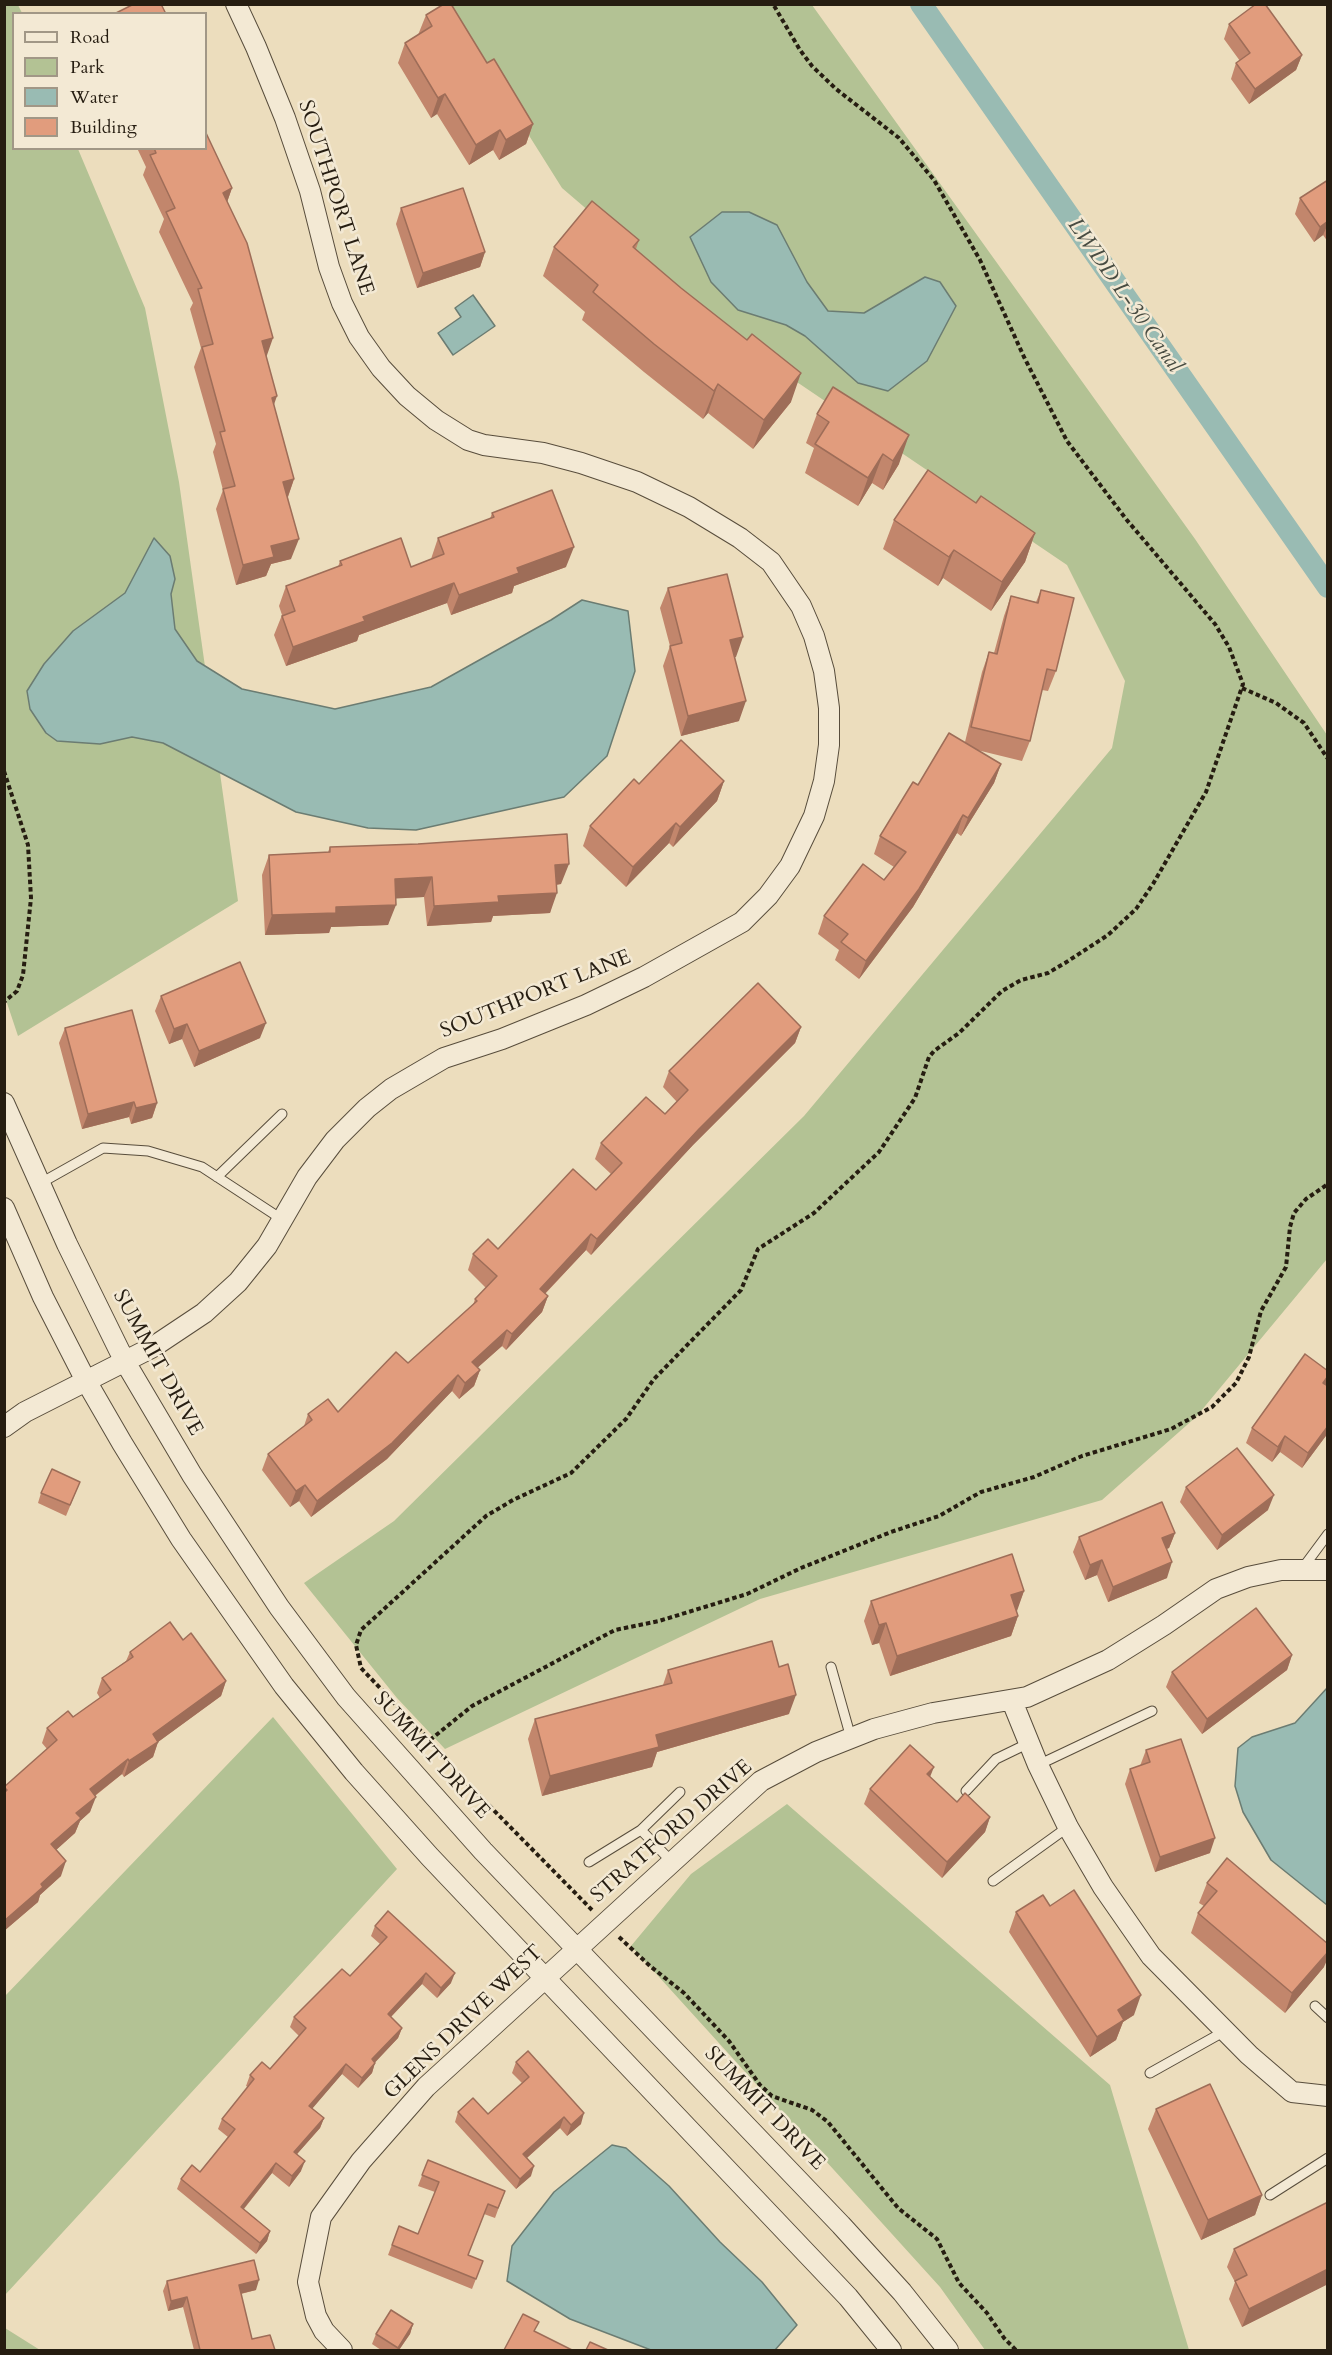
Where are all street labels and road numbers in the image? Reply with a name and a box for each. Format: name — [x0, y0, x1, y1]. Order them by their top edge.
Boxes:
street label: SOUTHPORT LANE — [292, 97, 378, 299]
street label: SOUTHPORT LANE — [437, 945, 635, 1045]
street label: SUMMIT DRIVE — [107, 1286, 207, 1440]
street label: SUMMIT DRIVE — [367, 1687, 495, 1825]
street label: STRATFORD DRIVE — [586, 1755, 758, 1909]
street label: GLENS DRIVE WEST — [379, 1941, 549, 2105]
street label: SUMMIT DRIVE — [698, 2042, 830, 2176]

